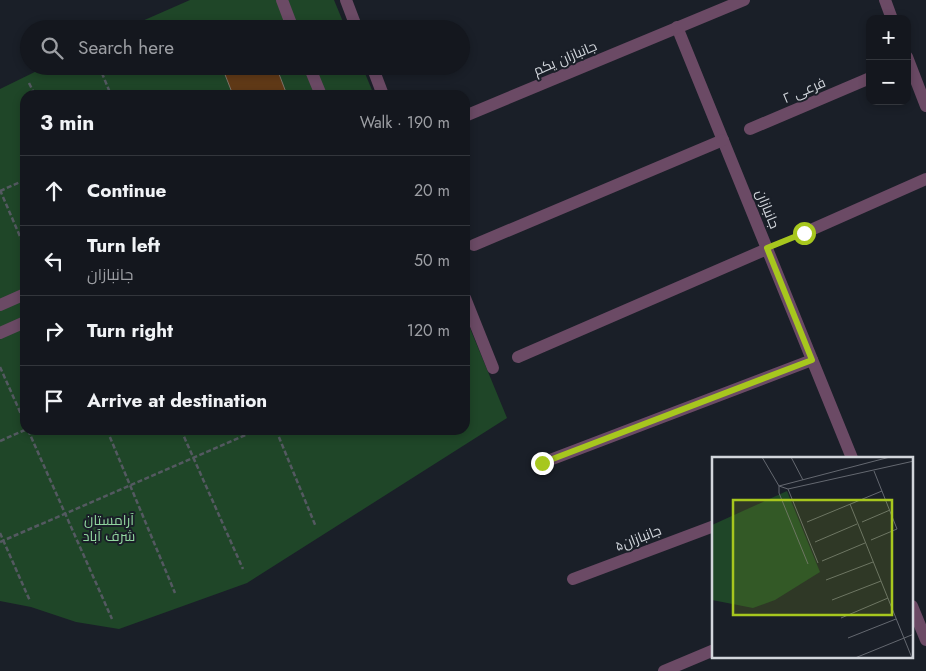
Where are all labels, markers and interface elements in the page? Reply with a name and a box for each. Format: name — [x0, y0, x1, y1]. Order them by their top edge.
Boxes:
map controls — [866, 15, 911, 105]
button: + — [866, 15, 911, 60]
search box — [20, 20, 470, 75]
icon: search — [38, 34, 66, 62]
text: Search here — [78, 34, 174, 61]
street label: جانبازان یکم — [530, 36, 600, 80]
button: − — [866, 60, 911, 105]
street label: فرعی ۲ — [779, 72, 829, 108]
text: 3 min — [40, 108, 94, 138]
text: Walk · 190 m — [360, 111, 450, 134]
icon: ahead — [40, 177, 68, 205]
text: Continue — [87, 177, 166, 204]
text: 20 m — [414, 179, 450, 202]
street label: جانبازان — [751, 186, 785, 232]
route start — [793, 222, 816, 245]
text: Turn left — [87, 232, 160, 259]
icon: left — [40, 247, 68, 275]
text: 50 m — [414, 249, 450, 272]
text: جانبازان — [87, 263, 133, 286]
icon: right — [40, 317, 68, 345]
text: Turn right — [87, 317, 173, 344]
text: 120 m — [407, 319, 450, 342]
icon: arrive — [40, 387, 68, 415]
text: Arrive at destination — [87, 387, 267, 414]
route end — [531, 452, 554, 475]
inset map — [712, 457, 914, 658]
park label: آرامستان شرف آباد — [83, 510, 135, 546]
street label: جانبازان۵ — [612, 520, 664, 556]

